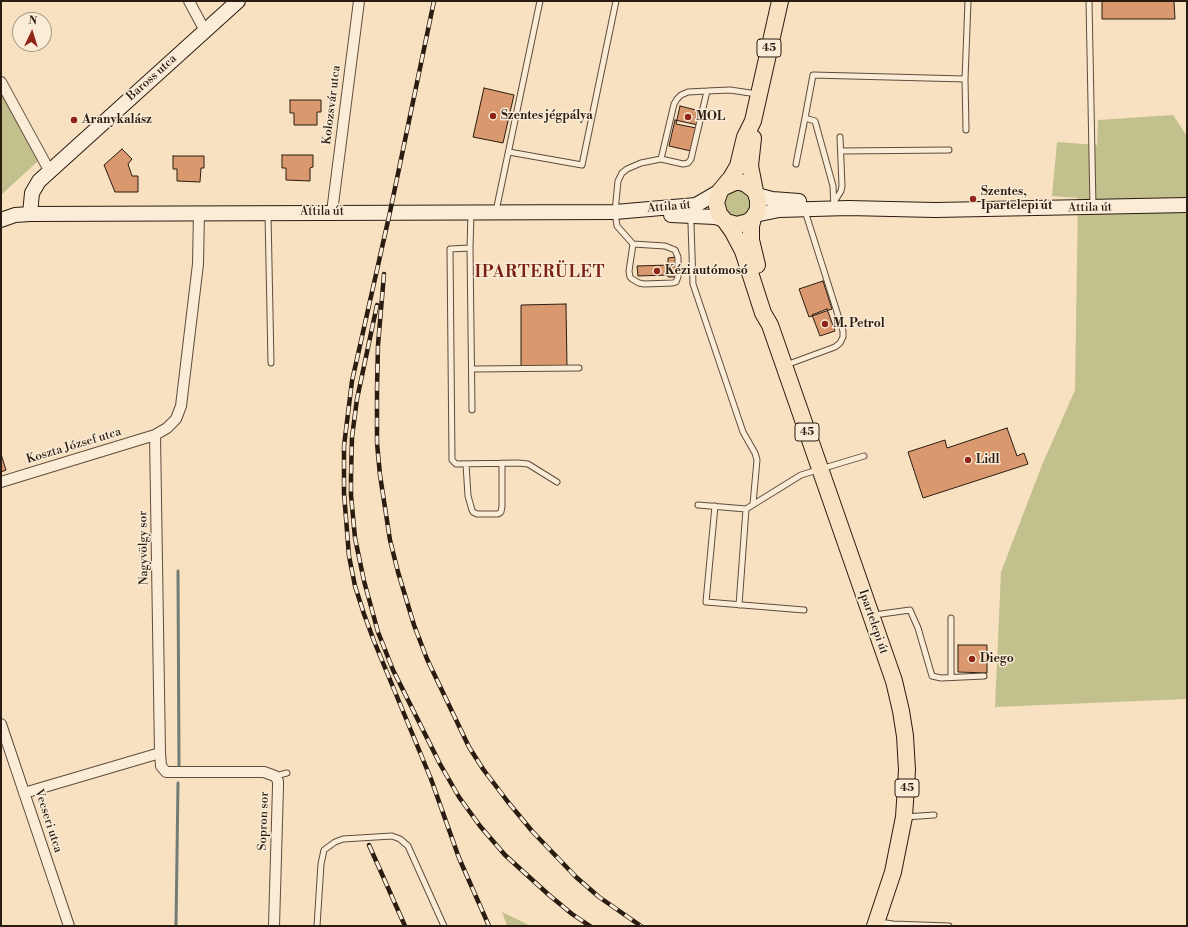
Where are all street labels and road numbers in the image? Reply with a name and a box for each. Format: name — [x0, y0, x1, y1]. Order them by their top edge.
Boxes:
road number: 45 — [757, 39, 781, 57]
street label: Baross utca — [124, 52, 180, 104]
street label: Kolozsvár utca — [320, 65, 344, 145]
street label: Attila út — [647, 198, 691, 216]
street label: Attila út — [1068, 200, 1112, 216]
street label: Attila út — [300, 205, 344, 219]
road number: 45 — [795, 423, 819, 441]
street label: Koszta József utca — [25, 425, 123, 467]
street label: Nagyvölgy sor — [136, 511, 152, 585]
street label: Ipartelepi út — [855, 588, 891, 656]
road number: 45 — [895, 779, 919, 797]
street label: Vecseri utca — [31, 787, 65, 855]
street label: Sopron sor — [256, 791, 272, 851]

